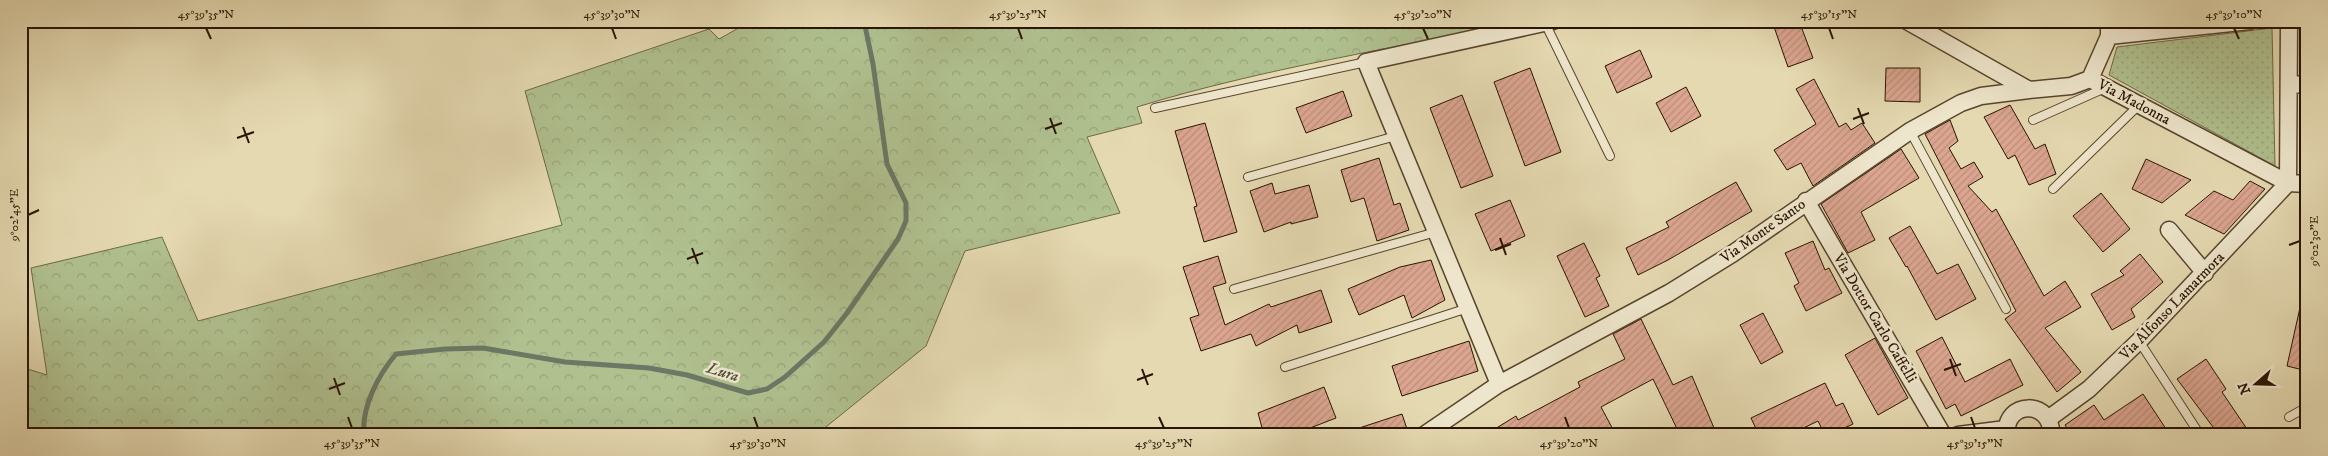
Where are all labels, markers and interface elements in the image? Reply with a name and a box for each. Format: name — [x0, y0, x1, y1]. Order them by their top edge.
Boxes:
text: 45°39'35"N — [178, 7, 234, 22]
text: 45°39'30"N — [584, 7, 641, 22]
text: 45°39'25"N — [989, 7, 1047, 22]
text: 45°39'20"N — [1394, 7, 1452, 22]
text: 45°39'15"N — [1801, 7, 1857, 22]
text: 45°39'10"N — [2206, 7, 2263, 22]
street label: Via Madonna — [2093, 74, 2174, 129]
text: 9°02'45"E — [7, 188, 22, 242]
street label: Via Monte Santo — [1716, 195, 1809, 268]
text: 9°02'30"E — [2307, 215, 2322, 267]
street label: Via Alfonso Lamarmora — [2115, 247, 2229, 365]
street label: Via Dottor Carlo Caffelli — [1828, 249, 1921, 386]
water label: Lura — [704, 357, 741, 386]
north arrow — [2230, 358, 2280, 408]
text: N — [2234, 379, 2255, 397]
text: 45°39'35"N — [324, 436, 380, 451]
text: 45°39'30"N — [730, 436, 787, 451]
text: 45°39'25"N — [1135, 436, 1193, 451]
text: 45°39'20"N — [1540, 436, 1598, 451]
text: 45°39'15"N — [1947, 436, 2003, 451]

